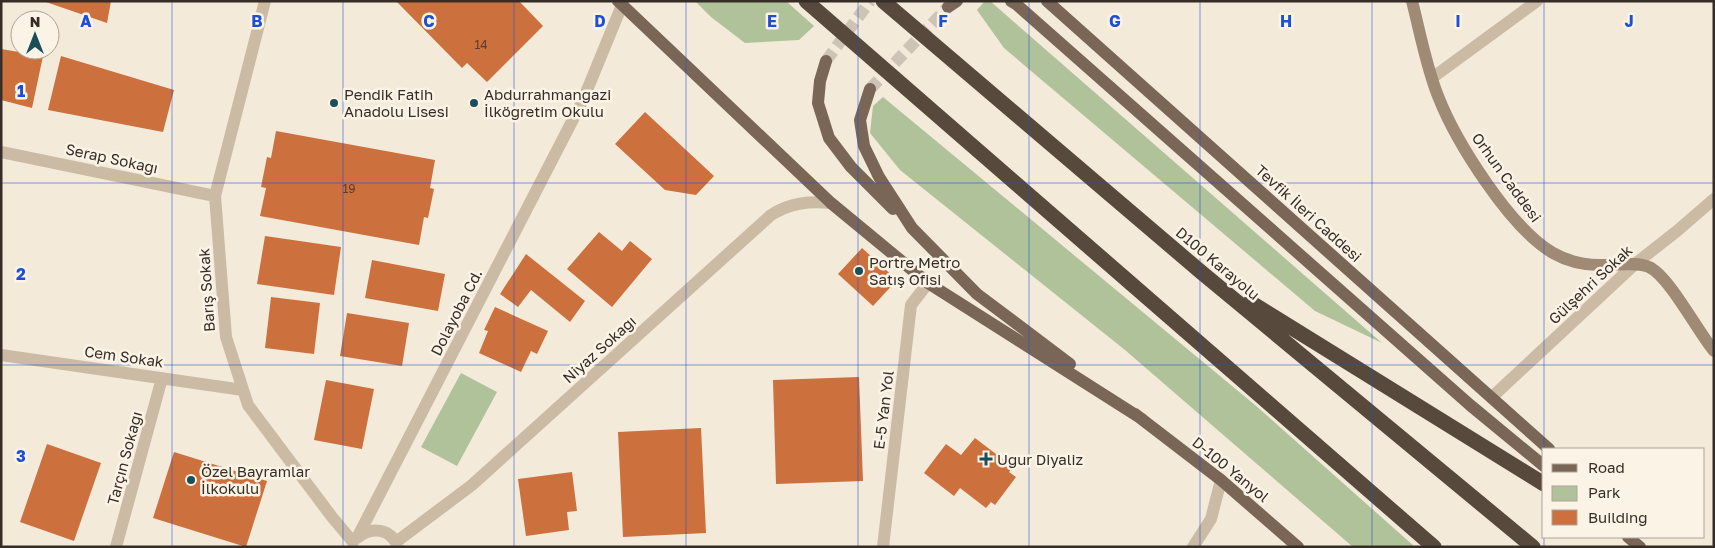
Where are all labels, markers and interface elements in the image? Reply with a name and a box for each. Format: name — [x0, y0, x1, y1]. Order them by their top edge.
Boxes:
north arrow — [10, 10, 60, 60]
text: A — [80, 11, 92, 31]
text: B — [251, 11, 263, 31]
text: C — [423, 11, 435, 31]
text: D — [594, 11, 606, 31]
text: E — [767, 11, 777, 31]
text: F — [938, 11, 948, 31]
text: G — [1109, 11, 1121, 31]
text: H — [1280, 11, 1292, 31]
text: I — [1455, 11, 1461, 31]
text: J — [1624, 11, 1634, 31]
text: N — [30, 13, 40, 30]
house number: 14 — [474, 37, 488, 52]
text: 1 — [17, 81, 25, 101]
place label: Pendik Fatih Anadolu Lisesi — [344, 85, 449, 120]
place label: Abdurrahmangazi İlköğretim Okulu — [484, 85, 611, 120]
marker: Pendik Fatih Anadolu Lisesi — [328, 97, 340, 109]
marker: Abdurrahmangazi İlköğretim Okulu — [468, 97, 480, 109]
street label: Orhun Caddesi — [1469, 129, 1545, 225]
street label: Serap Sokağı — [64, 139, 160, 177]
street label: Tevfik İleri Caddesi — [1252, 161, 1366, 265]
house number: 19 — [342, 181, 356, 196]
street label: D100 Karayolu — [1173, 223, 1263, 303]
street label: Gülşehri Sokak — [1544, 240, 1636, 327]
street label: Barış Sokak — [194, 247, 218, 333]
place label: Portre Metro Satış Ofisi — [869, 253, 960, 288]
text: 2 — [16, 264, 26, 284]
marker: Portre Metro Satış Ofisi — [853, 265, 865, 277]
street label: Dolayoba Cd. — [426, 266, 486, 358]
street label: Niyaz Sokağı — [559, 312, 639, 386]
street label: Cem Sokak — [83, 342, 165, 371]
street label: E-5 Yan Yol — [869, 369, 897, 450]
street label: Tarçın Sokağı — [103, 409, 145, 507]
street label: D-100 Yanyol — [1189, 433, 1273, 506]
text: 3 — [16, 446, 26, 466]
legend — [1542, 448, 1705, 538]
place label: Uğur Diyaliz — [997, 450, 1084, 468]
marker: Uğur Diyaliz — [979, 452, 993, 466]
text: Road — [1588, 458, 1625, 476]
place label: Özel Bayramlar İlkokulu — [201, 462, 310, 497]
marker: Özel Bayramlar İlkokulu — [185, 474, 197, 486]
text: Park — [1588, 483, 1621, 501]
text: Building — [1588, 508, 1648, 526]

